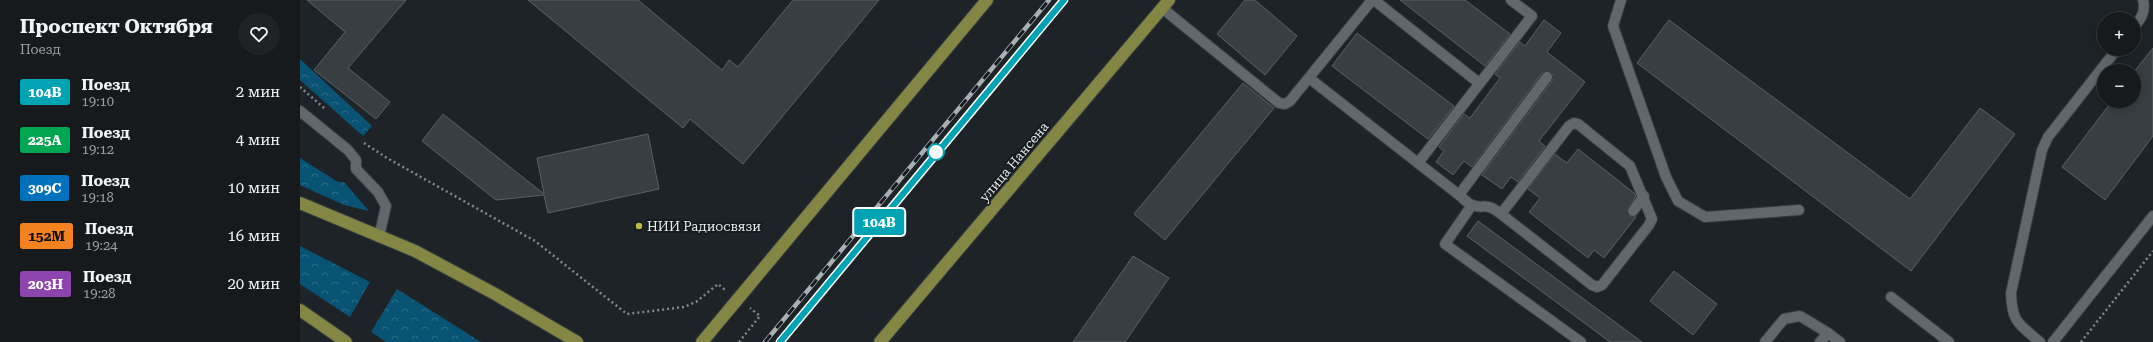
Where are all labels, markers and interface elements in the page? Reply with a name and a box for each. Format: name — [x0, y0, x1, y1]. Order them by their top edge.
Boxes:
map controls — [2097, 12, 2141, 108]
button: + — [2097, 12, 2141, 56]
button: heart — [238, 13, 280, 55]
text: Проспект Октября — [20, 15, 213, 38]
text: Поезд — [20, 42, 61, 57]
button: − — [2097, 64, 2141, 108]
text: Поезд — [82, 76, 130, 94]
text: 2 мин — [236, 83, 280, 101]
text: 104В — [28, 84, 62, 100]
text: 19:10 — [82, 94, 114, 109]
street label: улица Нансена — [976, 119, 1052, 205]
text: Поезд — [82, 124, 130, 142]
text: 4 мин — [236, 131, 280, 149]
text: 225А — [28, 132, 62, 148]
text: 19:12 — [82, 142, 114, 157]
unlabelled marker — [927, 143, 945, 161]
text: Поезд — [81, 172, 130, 190]
text: 10 мин — [227, 179, 280, 197]
text: 309С — [28, 180, 61, 196]
text: 19:18 — [81, 190, 114, 205]
line badge: 104В — [851, 209, 907, 235]
text: 104В — [862, 214, 896, 230]
place label: НИИ Радиосвязи — [647, 219, 761, 234]
text: Поезд — [85, 220, 133, 238]
marker: НИИ Радиосвязи — [634, 221, 644, 231]
text: 16 мин — [227, 227, 280, 245]
text: 152М — [28, 228, 65, 244]
text: 19:24 — [85, 238, 118, 253]
text: Поезд — [83, 268, 131, 286]
text: 20 мин — [227, 275, 280, 293]
text: 203Н — [28, 276, 63, 292]
text: 19:28 — [83, 286, 116, 301]

